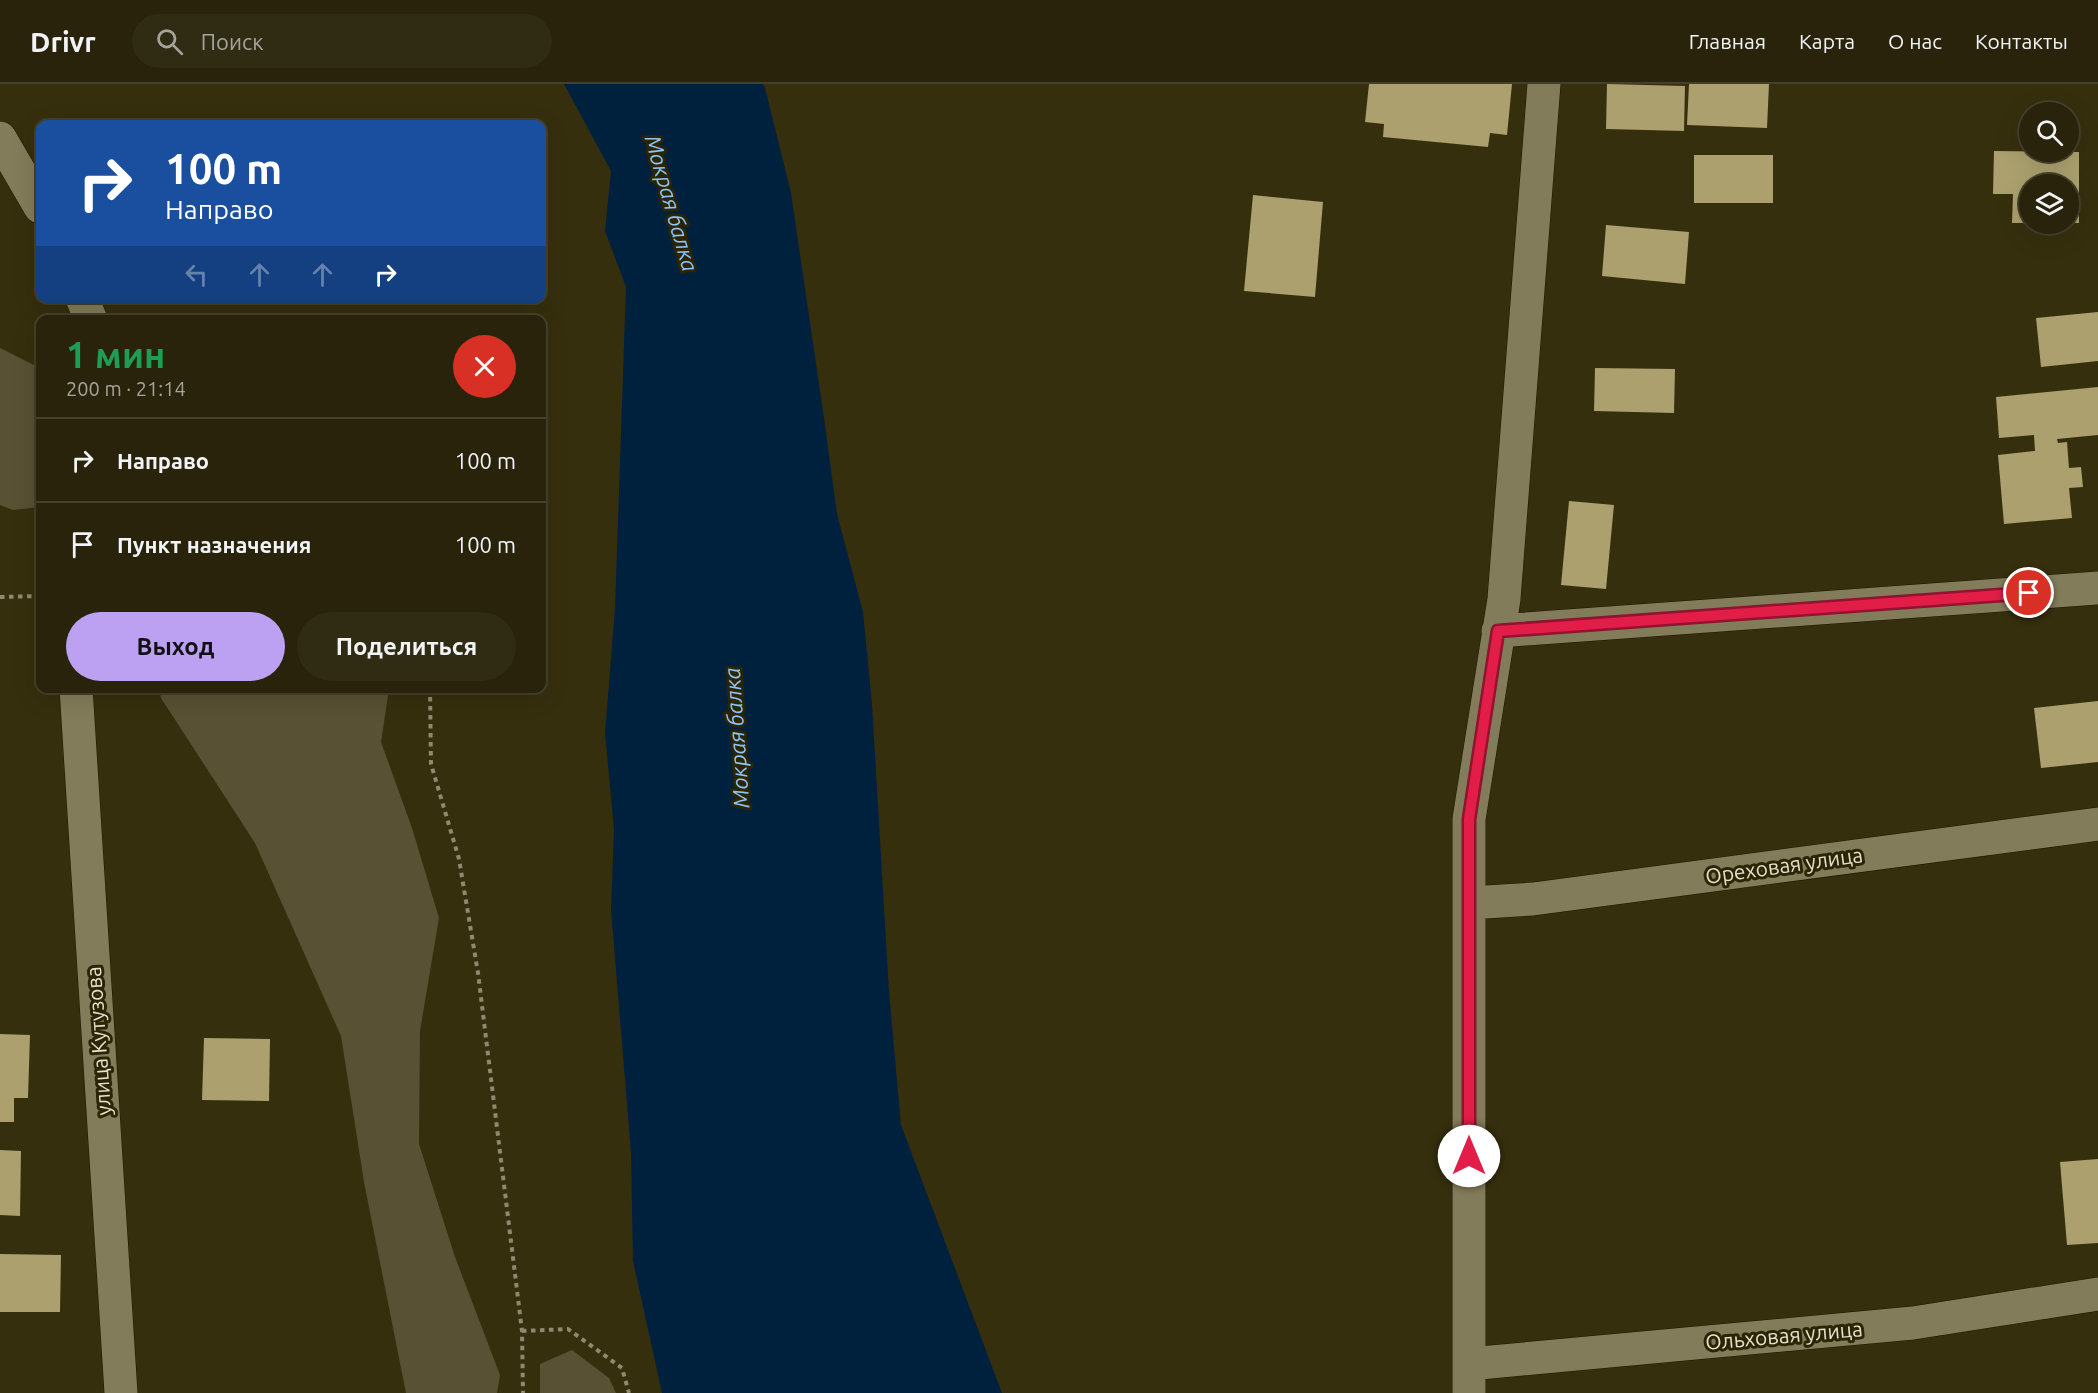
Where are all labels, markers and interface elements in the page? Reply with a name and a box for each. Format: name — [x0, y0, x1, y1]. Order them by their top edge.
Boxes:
search box — [132, 14, 552, 68]
icon: search — [153, 25, 186, 58]
text: Drivr — [30, 26, 96, 57]
text: Поиск — [201, 29, 263, 54]
text: Главная — [1689, 29, 1766, 53]
text: Карта — [1799, 29, 1855, 53]
text: О нас — [1888, 29, 1942, 53]
text: Контакты — [1975, 29, 2068, 53]
map controls — [2019, 102, 2079, 234]
button: search — [2019, 102, 2079, 162]
water label: Мокрая балка — [641, 132, 703, 274]
icon: right — [66, 144, 144, 222]
text: 100 m — [165, 145, 282, 192]
button: layers — [2019, 174, 2079, 234]
text: Направо — [165, 194, 274, 224]
icon: left — [180, 258, 213, 291]
icon: ahead — [243, 258, 276, 291]
icon: ahead — [306, 258, 339, 291]
icon: right — [369, 258, 402, 291]
text: 1 мин — [66, 334, 165, 375]
button: close — [453, 335, 516, 398]
text: 200 m · 21:14 — [66, 377, 186, 400]
icon: right — [66, 444, 99, 477]
text: Направо — [117, 448, 209, 473]
text: 100 m — [455, 448, 516, 473]
icon: arrive — [66, 528, 99, 561]
text: Пункт назначения — [117, 532, 311, 557]
text: 100 m — [455, 532, 516, 557]
pin — [2003, 567, 2054, 618]
icon: arrive — [2012, 576, 2045, 609]
button: Выход — [66, 612, 285, 681]
button: Поделиться — [297, 612, 516, 681]
water label: Мокрая балка — [719, 667, 753, 809]
street label: Ореховая улица — [1704, 842, 1864, 888]
street label: улица Кутузова — [81, 966, 115, 1116]
position arrow — [1437, 1124, 1501, 1188]
street label: Ольховая улица — [1704, 1316, 1864, 1354]

